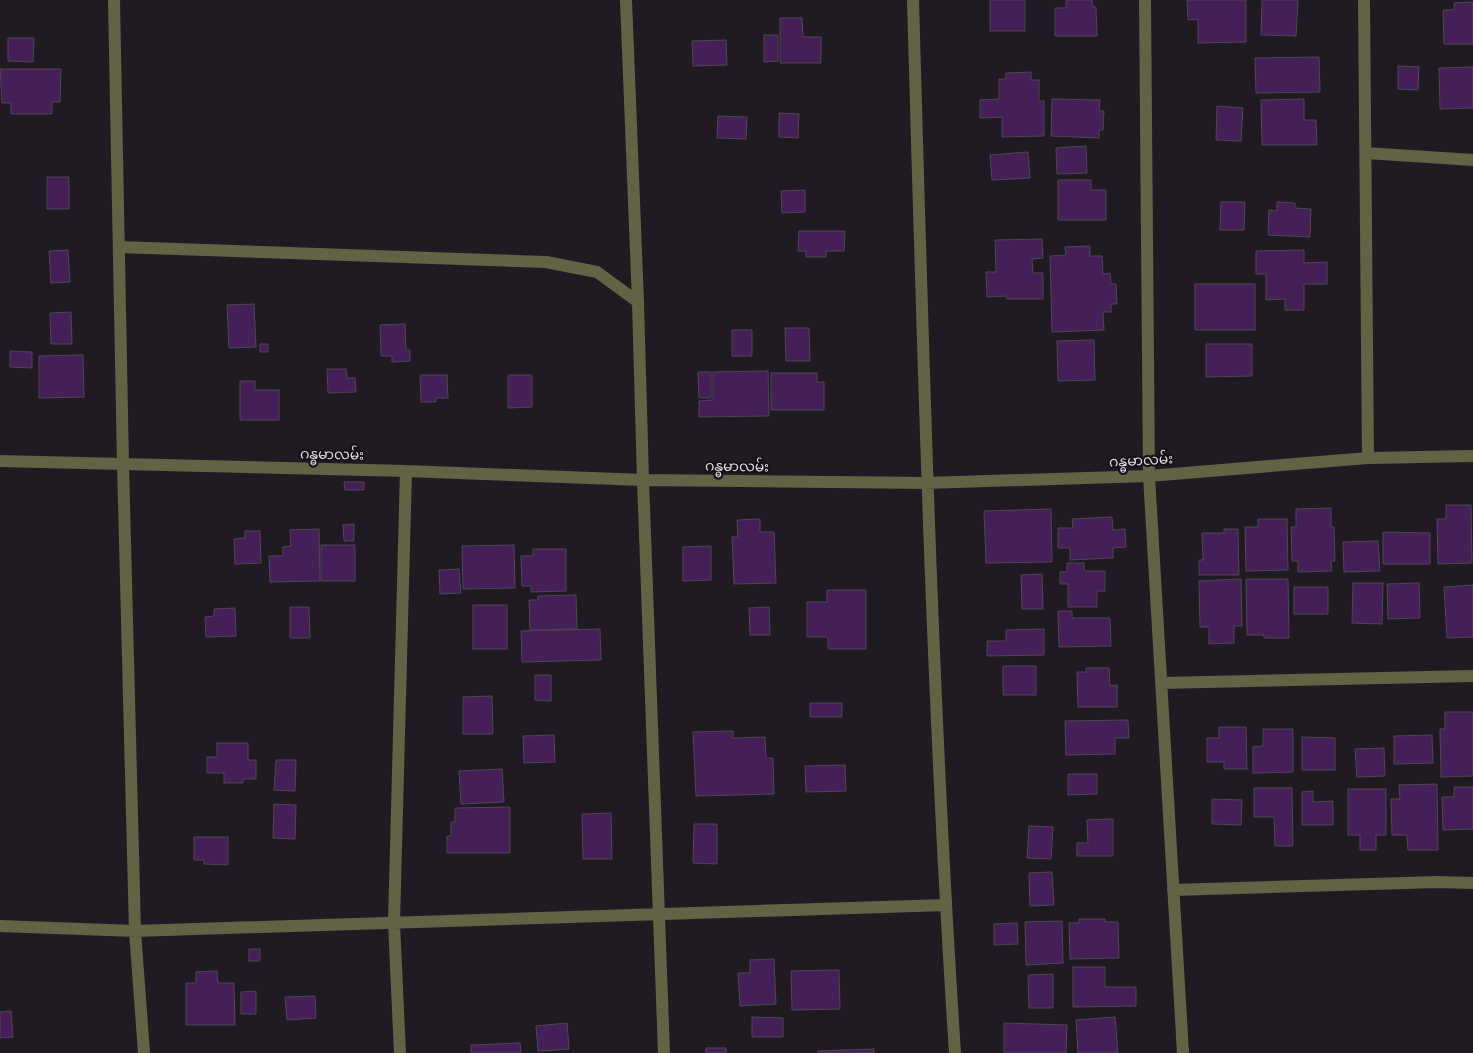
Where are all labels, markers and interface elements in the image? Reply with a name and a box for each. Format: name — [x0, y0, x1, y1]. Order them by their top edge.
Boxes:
street label: ဂန္ဓမာလမ်း — [300, 443, 364, 467]
street label: ဂန္ဓမာလမ်း — [1108, 448, 1174, 474]
street label: ဂန္ဓမာလမ်း — [705, 455, 769, 479]

